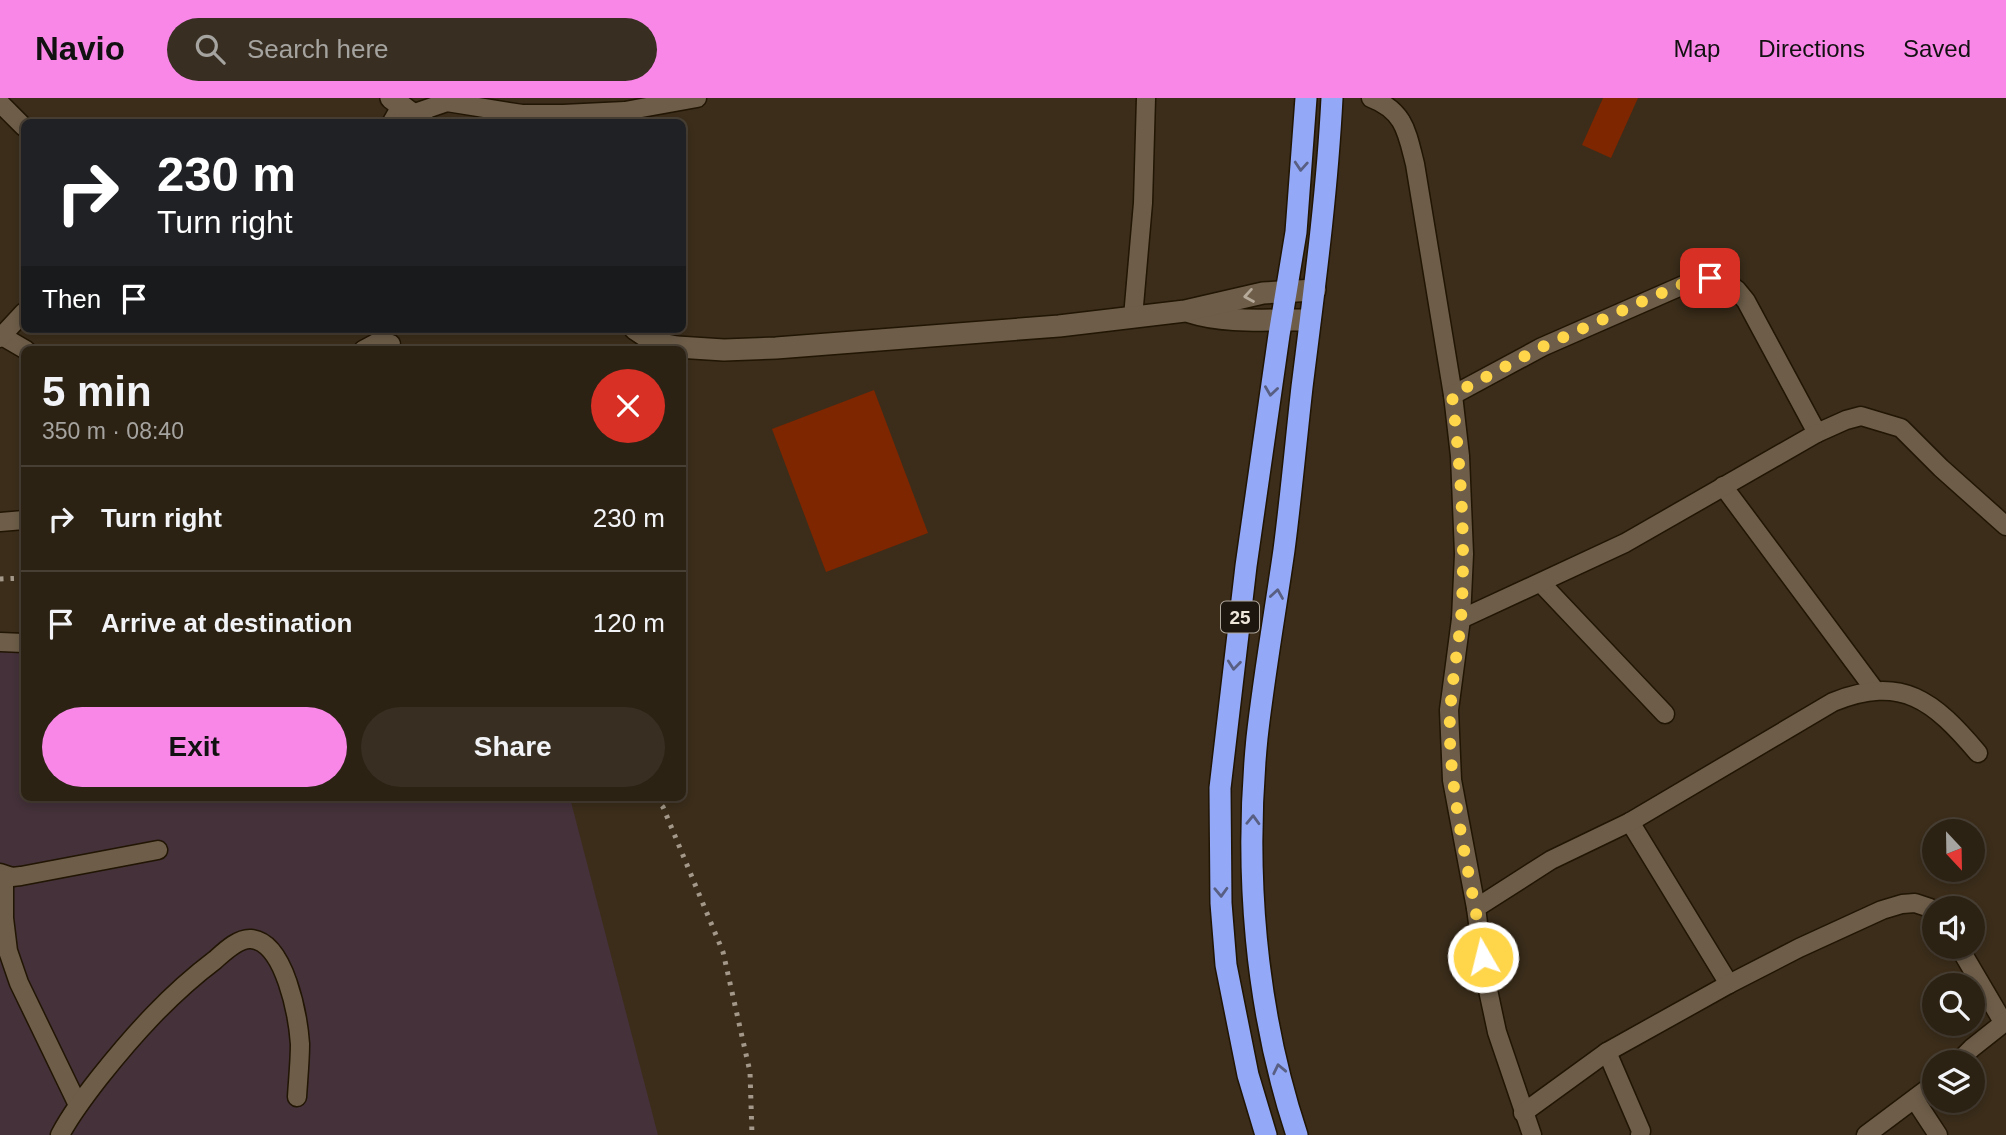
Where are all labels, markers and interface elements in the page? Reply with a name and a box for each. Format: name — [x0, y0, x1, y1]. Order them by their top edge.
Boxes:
search box — [167, 18, 657, 81]
text: Navio — [35, 30, 125, 67]
icon: search — [191, 30, 229, 68]
text: Search here — [247, 34, 389, 64]
text: Map — [1674, 35, 1720, 62]
text: Directions — [1758, 35, 1865, 62]
text: Saved — [1903, 35, 1971, 62]
icon: right — [42, 147, 133, 238]
text: 230 m — [157, 147, 296, 201]
one-way arrow — [1294, 161, 1309, 172]
text: Turn right — [157, 204, 293, 240]
pin — [1680, 248, 1740, 308]
icon: arrive — [1691, 259, 1729, 297]
icon: arrive — [115, 280, 153, 318]
text: Then — [42, 284, 101, 314]
one-way arrow — [1243, 288, 1255, 303]
text: 5 min — [42, 368, 152, 415]
button: close — [591, 369, 665, 443]
one-way arrow — [1263, 385, 1278, 397]
text: 350 m · 08:40 — [42, 418, 184, 444]
icon: right — [42, 500, 80, 538]
text: Turn right — [101, 503, 222, 533]
text: 230 m — [593, 503, 665, 533]
one-way arrow — [1270, 588, 1285, 600]
road number: 25 — [1221, 602, 1259, 632]
icon: arrive — [42, 605, 80, 643]
text: Arrive at destination — [101, 608, 352, 638]
text: 120 m — [593, 608, 665, 638]
one-way arrow — [1227, 660, 1242, 671]
button: Exit — [42, 707, 347, 787]
button: Share — [361, 707, 665, 787]
one-way arrow — [1246, 814, 1261, 825]
north arrow — [1922, 819, 1984, 882]
map controls — [1922, 819, 1985, 1113]
one-way arrow — [1213, 887, 1229, 898]
button: sound — [1922, 896, 1985, 959]
position arrow — [1446, 920, 1520, 994]
button: search — [1922, 973, 1985, 1036]
button: layers — [1922, 1050, 1985, 1113]
one-way arrow — [1273, 1063, 1288, 1075]

